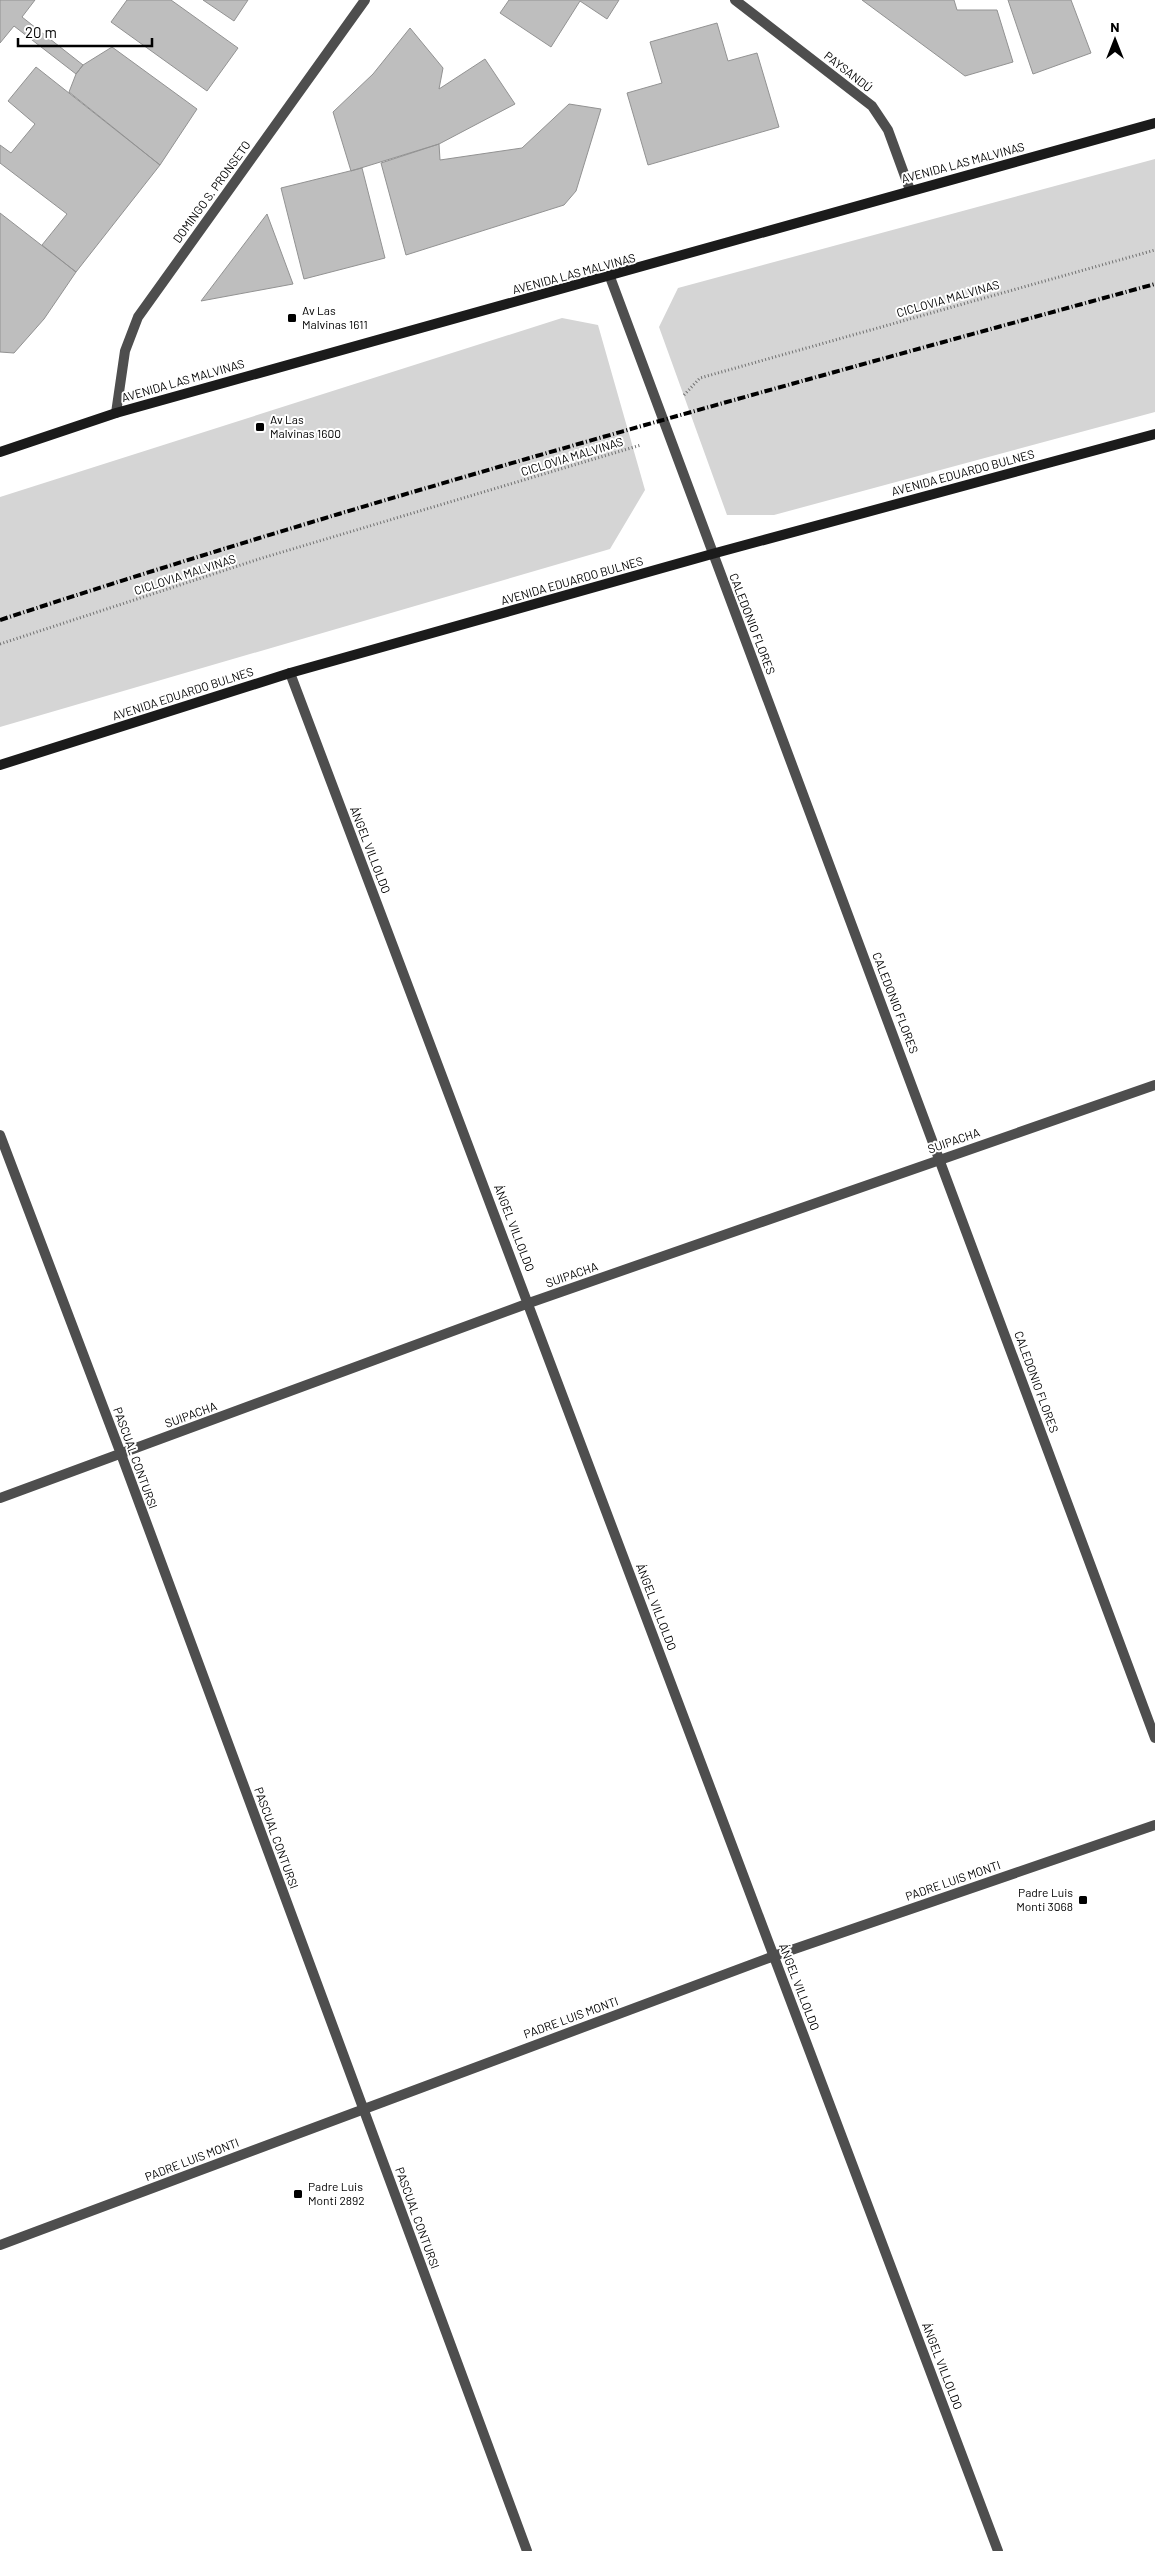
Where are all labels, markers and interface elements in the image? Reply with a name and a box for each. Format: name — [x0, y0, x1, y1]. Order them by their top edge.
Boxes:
scale bar — [18, 15, 151, 47]
north arrow — [1090, 15, 1140, 65]
text: N — [1110, 18, 1120, 35]
text: 20 m — [25, 23, 57, 41]
street label: PAYSANDÚ — [822, 48, 876, 94]
street label: DOMINGO S. PRONSETO — [170, 138, 253, 245]
street label: AVENIDA LAS MALVINAS — [900, 139, 1026, 185]
street label: AVENIDA LAS MALVINAS — [511, 250, 637, 296]
street label: CICLOVIA MALVINAS — [895, 277, 1001, 319]
place label: Av Las Malvinas 1611 — [302, 303, 368, 331]
marker: Av Las Malvinas 1611 — [286, 312, 298, 324]
street label: AVENIDA LAS MALVINAS — [120, 356, 246, 404]
place label: Av Las Malvinas 1600 — [270, 412, 341, 440]
marker: Av Las Malvinas 1600 — [254, 421, 266, 433]
street label: CICLOVIA MALVINAS — [519, 434, 625, 478]
street label: AVENIDA EDUARDO BULNES — [890, 446, 1036, 498]
street label: CICLOVIA MALVINAS — [132, 551, 237, 597]
street label: AVENIDA EDUARDO BULNES — [499, 553, 645, 607]
street label: CALEDONIO FLORES — [727, 571, 779, 676]
street label: AVENIDA EDUARDO BULNES — [110, 664, 255, 722]
street label: ÁNGEL VILLOLDO — [348, 804, 394, 895]
street label: CALEDONIO FLORES — [870, 950, 922, 1055]
street label: SUIPACHA — [926, 1125, 982, 1156]
street label: ÁNGEL VILLOLDO — [492, 1182, 538, 1273]
street label: SUIPACHA — [544, 1259, 600, 1290]
street label: CALEDONIO FLORES — [1012, 1329, 1062, 1434]
street label: SUIPACHA — [163, 1398, 219, 1430]
street label: PASCUAL CONTURSI — [111, 1405, 161, 1510]
street label: ÁNGEL VILLOLDO — [634, 1561, 680, 1652]
street label: PASCUAL CONTURSI — [252, 1785, 302, 1890]
street label: PADRE LUIS MONTI — [903, 1857, 1002, 1903]
place label: Padre Luis Monti 3068 — [1016, 1885, 1073, 1913]
marker: Padre Luis Monti 3068 — [1077, 1894, 1089, 1906]
street label: ÁNGEL VILLOLDO — [777, 1941, 823, 2032]
street label: PADRE LUIS MONTI — [521, 1993, 620, 2041]
street label: PADRE LUIS MONTI — [143, 2135, 241, 2183]
street label: PASCUAL CONTURSI — [393, 2165, 443, 2270]
place label: Padre Luis Monti 2892 — [308, 2179, 365, 2207]
marker: Padre Luis Monti 2892 — [292, 2188, 304, 2200]
street label: ÁNGEL VILLOLDO — [920, 2320, 966, 2411]

